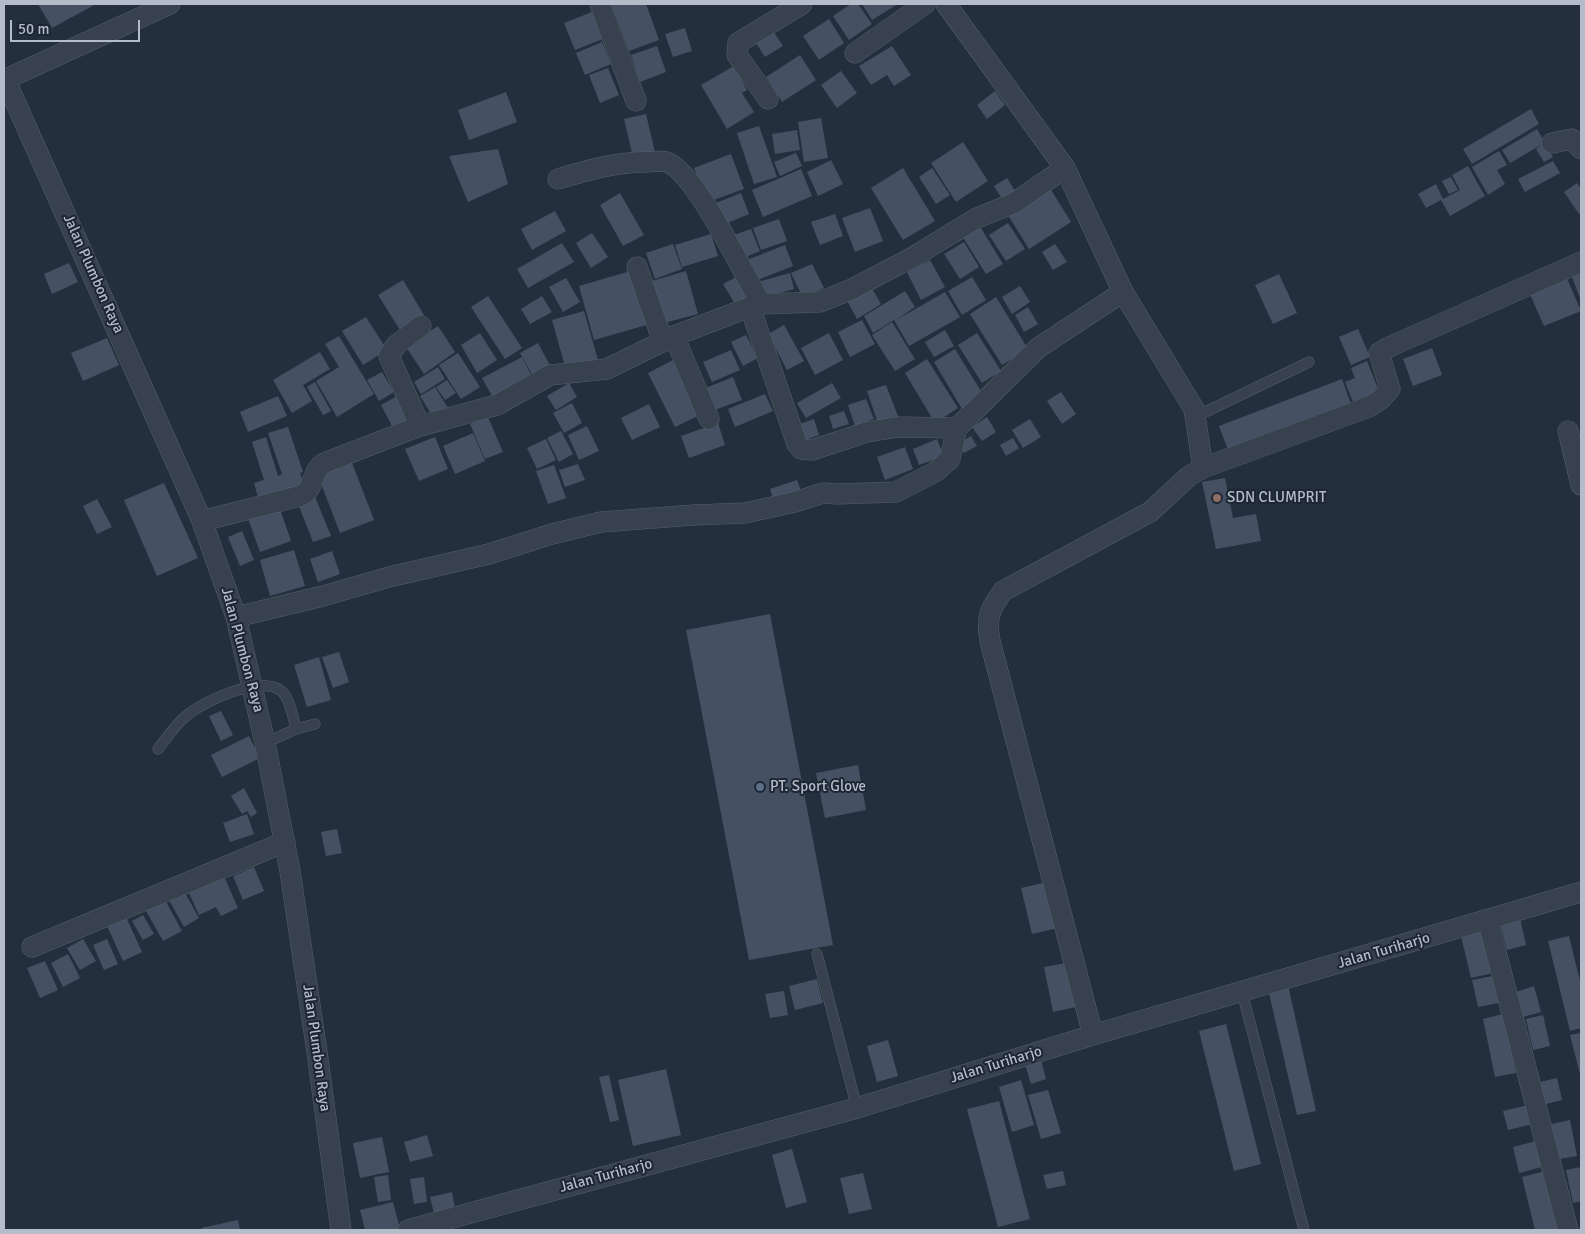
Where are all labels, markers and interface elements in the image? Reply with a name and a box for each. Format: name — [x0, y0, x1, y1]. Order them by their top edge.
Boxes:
scale bar — [12, 10, 142, 42]
text: 50 m — [18, 20, 49, 38]
street label: Jalan Plumbon Raya — [59, 212, 127, 336]
place label: SDN CLUMPRIT — [1227, 489, 1326, 507]
marker: SDN CLUMPRIT — [1211, 492, 1223, 504]
street label: Jalan Plumbon Raya — [217, 586, 267, 714]
place label: PT. Sport Glove — [770, 778, 866, 796]
marker: PT. Sport Glove — [754, 781, 766, 793]
street label: Jalan Turiharjo — [1336, 929, 1432, 973]
street label: Jalan Plumbon Raya — [298, 983, 334, 1113]
street label: Jalan Turiharjo — [948, 1042, 1044, 1088]
street label: Jalan Turiharjo — [558, 1155, 654, 1197]

